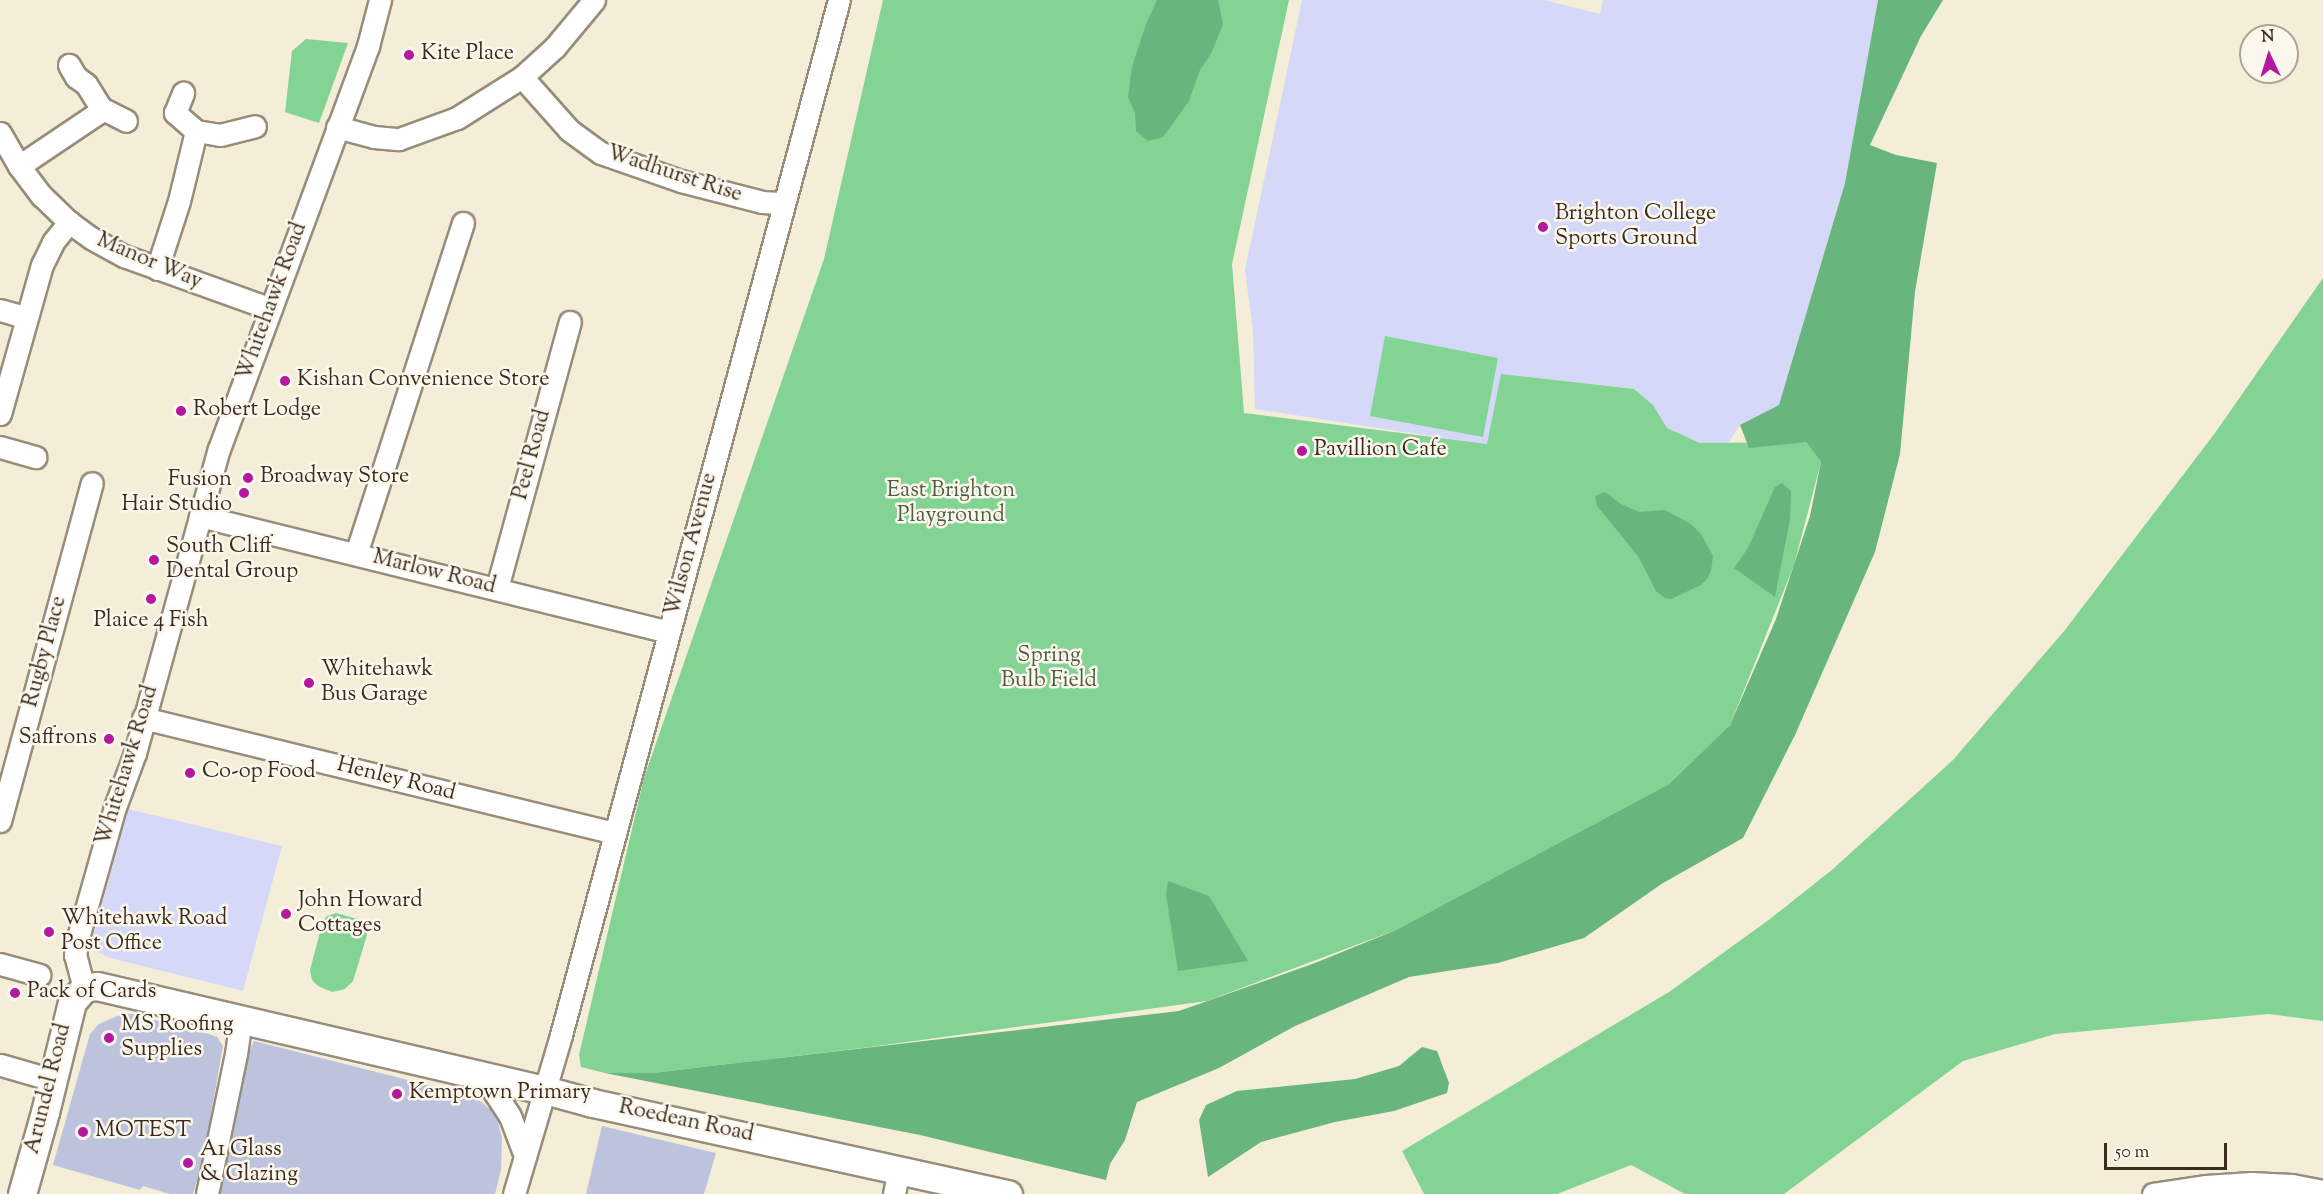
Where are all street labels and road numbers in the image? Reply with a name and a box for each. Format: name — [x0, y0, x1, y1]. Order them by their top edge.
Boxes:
street label: Wadhurst Rise — [603, 141, 745, 209]
street label: Whitehawk Road — [232, 219, 314, 385]
street label: Manor Way — [92, 228, 206, 296]
street label: Peel Road — [508, 407, 558, 503]
street label: Wilson Avenue — [660, 470, 724, 620]
street label: Marlow Road — [370, 545, 498, 601]
street label: Rugby Place — [19, 594, 73, 710]
street label: Whitehawk Road — [91, 683, 165, 849]
street label: Henley Road — [334, 752, 458, 808]
street label: Arundel Road — [20, 1021, 78, 1157]
street label: Roedean Road — [616, 1095, 756, 1149]

